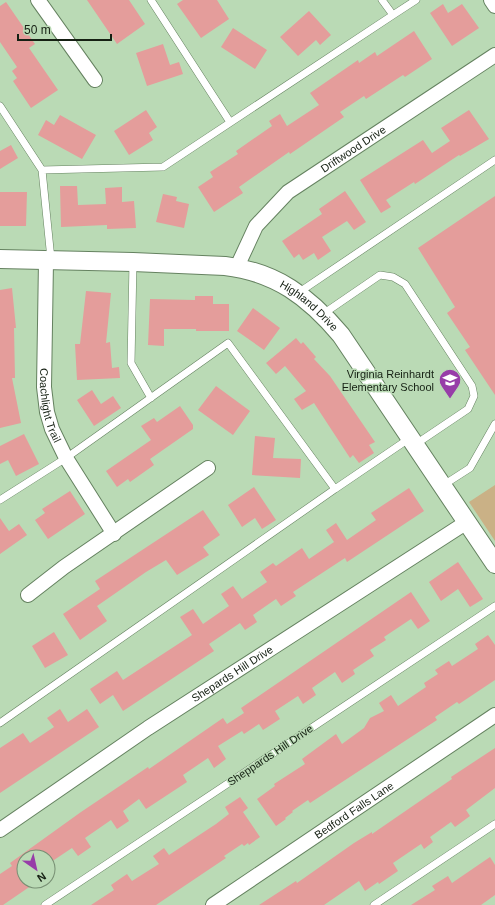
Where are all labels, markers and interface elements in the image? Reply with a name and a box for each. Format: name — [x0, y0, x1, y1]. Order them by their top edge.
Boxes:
scale bar — [18, 16, 111, 42]
text: 50 m — [24, 23, 51, 37]
street label: Driftwood Drive — [318, 123, 388, 175]
street label: Highland Drive — [278, 278, 340, 333]
school or university icon: Virginia Reinhardt Elementary School — [437, 367, 463, 400]
street label: Coachlight Trail — [38, 368, 64, 444]
place label: Virginia Reinhardt Elementary School — [342, 368, 434, 393]
street label: Shepards Hill Drive — [189, 643, 275, 704]
street label: Sheppards Hill Drive — [225, 722, 315, 788]
street label: Bedford Falls Lane — [312, 779, 396, 841]
north arrow — [16, 849, 56, 889]
text: N — [35, 870, 48, 885]

